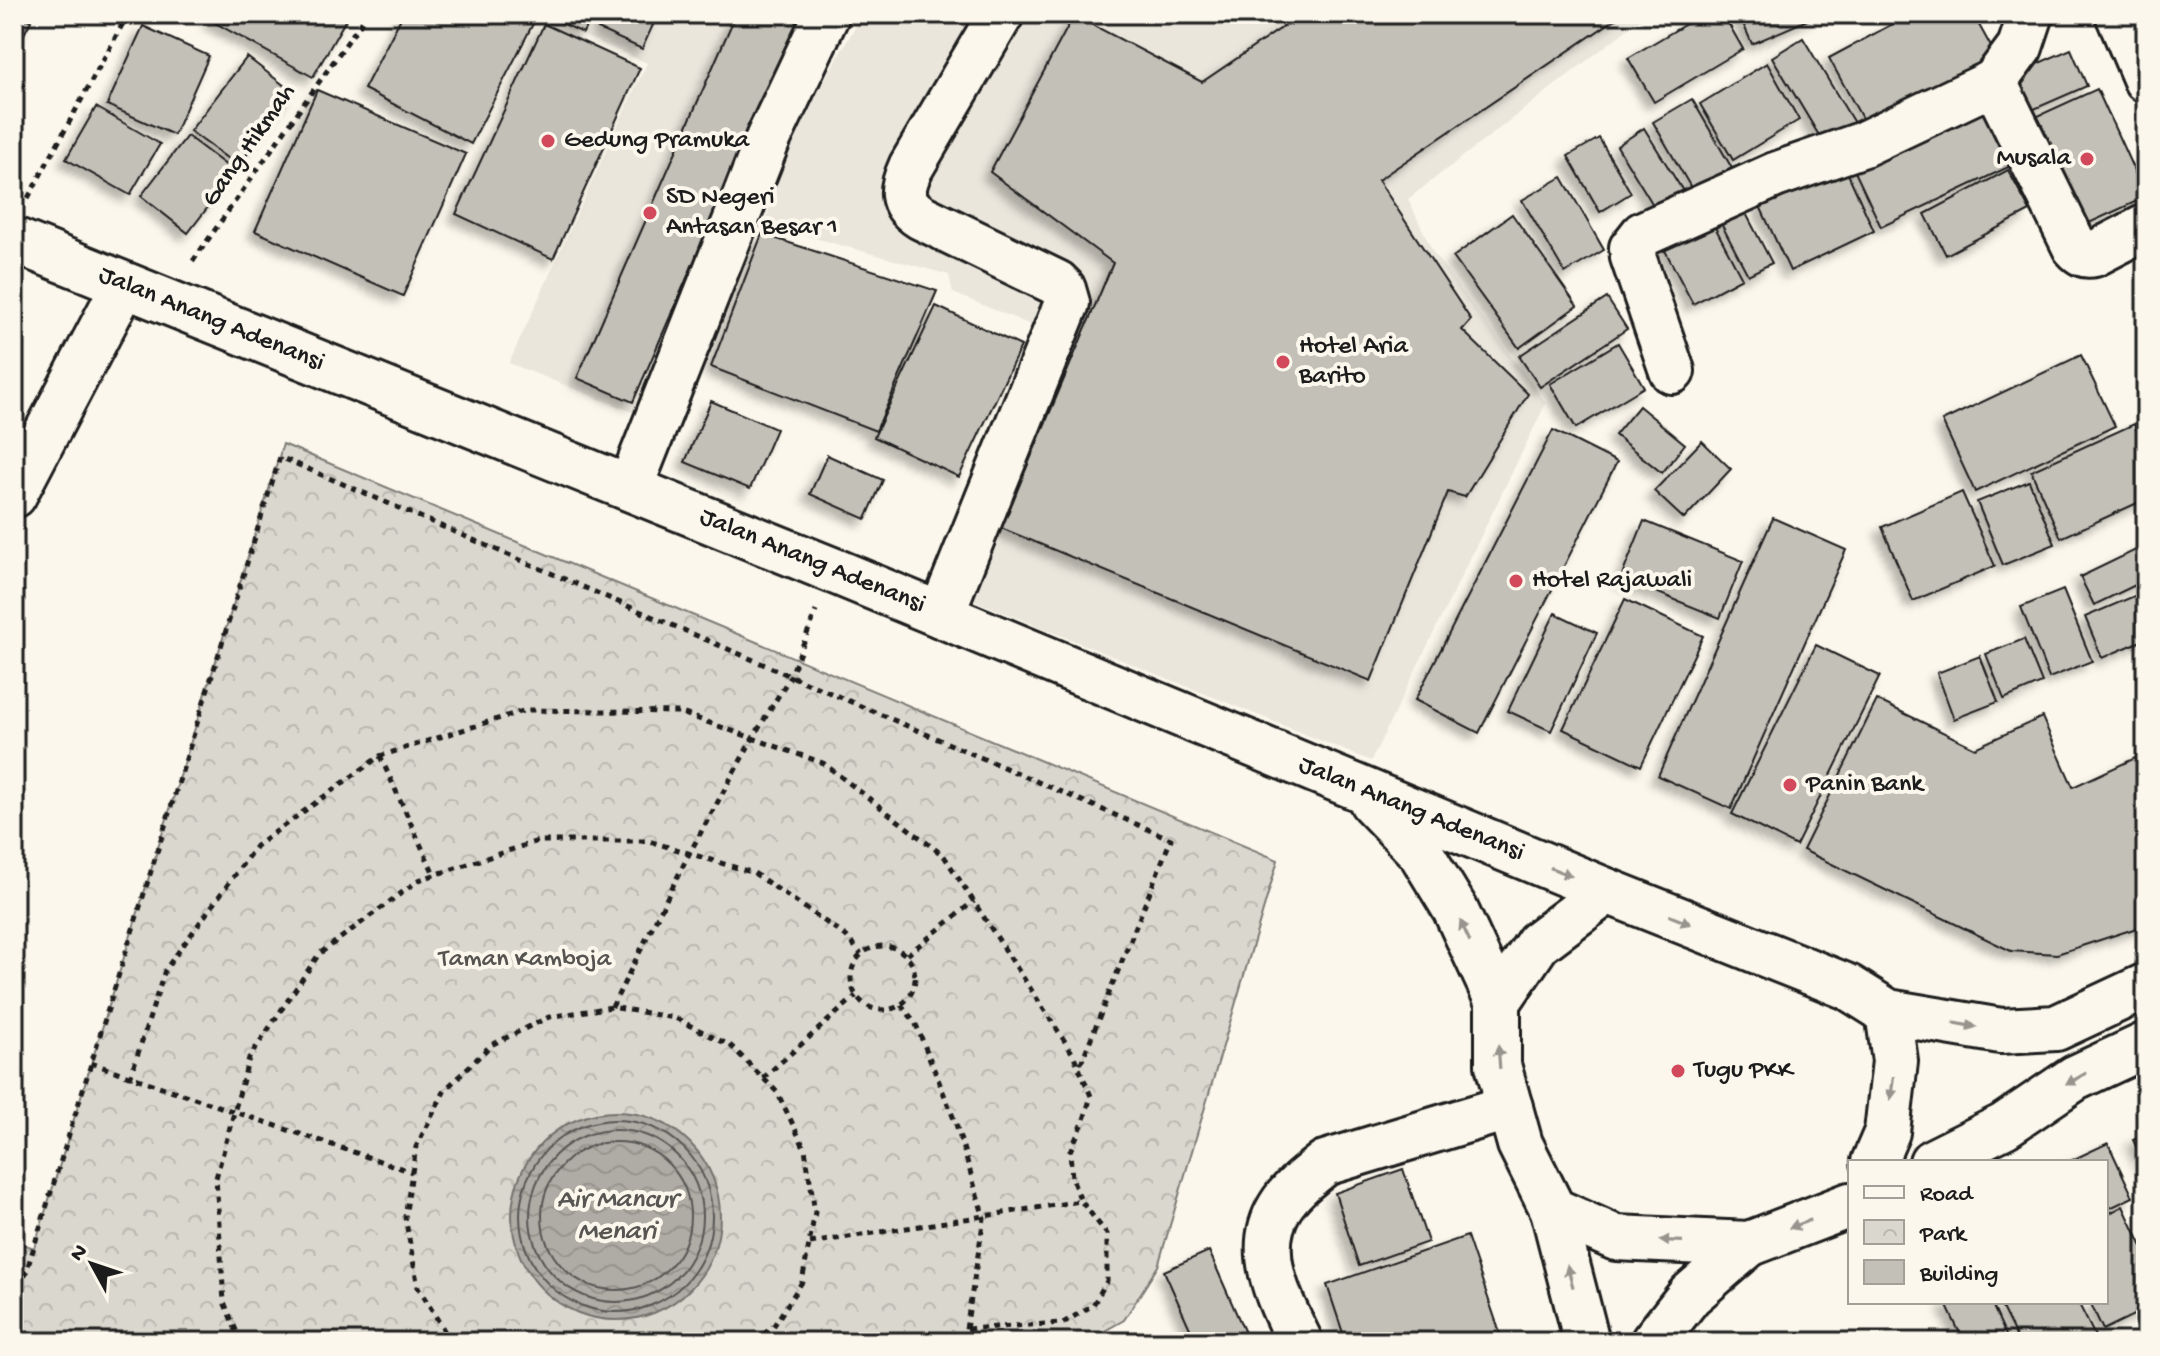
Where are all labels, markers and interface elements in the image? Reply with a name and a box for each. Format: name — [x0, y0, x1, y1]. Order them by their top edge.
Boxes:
street label: Gang Hikmah — [196, 78, 304, 213]
place label: Gedung Pramuka — [564, 126, 751, 157]
marker: Gedung Pramuka — [539, 132, 557, 150]
place label: Musala — [1997, 144, 2073, 175]
marker: Musala — [2078, 150, 2096, 168]
place label: SD Negeri Antasan Besar 1 — [666, 183, 838, 244]
marker: SD Negeri Antasan Besar 1 — [641, 204, 659, 222]
street label: Jalan Anang Adenansi — [94, 261, 328, 379]
place label: Hotel Aria Barito — [1298, 332, 1409, 393]
marker: Hotel Aria Barito — [1274, 353, 1292, 371]
street label: Jalan Anang Adenansi — [695, 503, 929, 621]
place label: Hotel Rajawali — [1532, 566, 1692, 597]
marker: Hotel Rajawali — [1507, 572, 1525, 590]
street label: Jalan Anang Adenansi — [1294, 751, 1528, 869]
place label: Panin Bank — [1805, 770, 1925, 801]
marker: Panin Bank — [1781, 776, 1799, 794]
one-way arrow — [1549, 866, 1573, 879]
one-way arrow — [1668, 914, 1692, 927]
one-way arrow — [1459, 919, 1472, 942]
park label: Taman Kamboja — [437, 945, 613, 976]
one-way arrow — [1952, 1020, 1977, 1032]
one-way arrow — [1492, 1044, 1505, 1069]
place label: Tugu PKK — [1692, 1056, 1795, 1087]
marker: Tugu PKK — [1669, 1062, 1687, 1080]
one-way arrow — [2065, 1072, 2087, 1086]
one-way arrow — [1885, 1076, 1898, 1101]
legend — [1848, 1160, 2108, 1304]
text: Road — [1920, 1181, 1974, 1210]
water label: Air Mancur Menari — [557, 1184, 682, 1249]
one-way arrow — [1788, 1218, 1812, 1231]
text: Park — [1919, 1221, 1968, 1250]
north arrow — [52, 1224, 132, 1304]
one-way arrow — [1658, 1234, 1684, 1247]
text: N — [65, 1240, 94, 1268]
text: Building — [1919, 1261, 1998, 1290]
one-way arrow — [1563, 1263, 1576, 1288]

